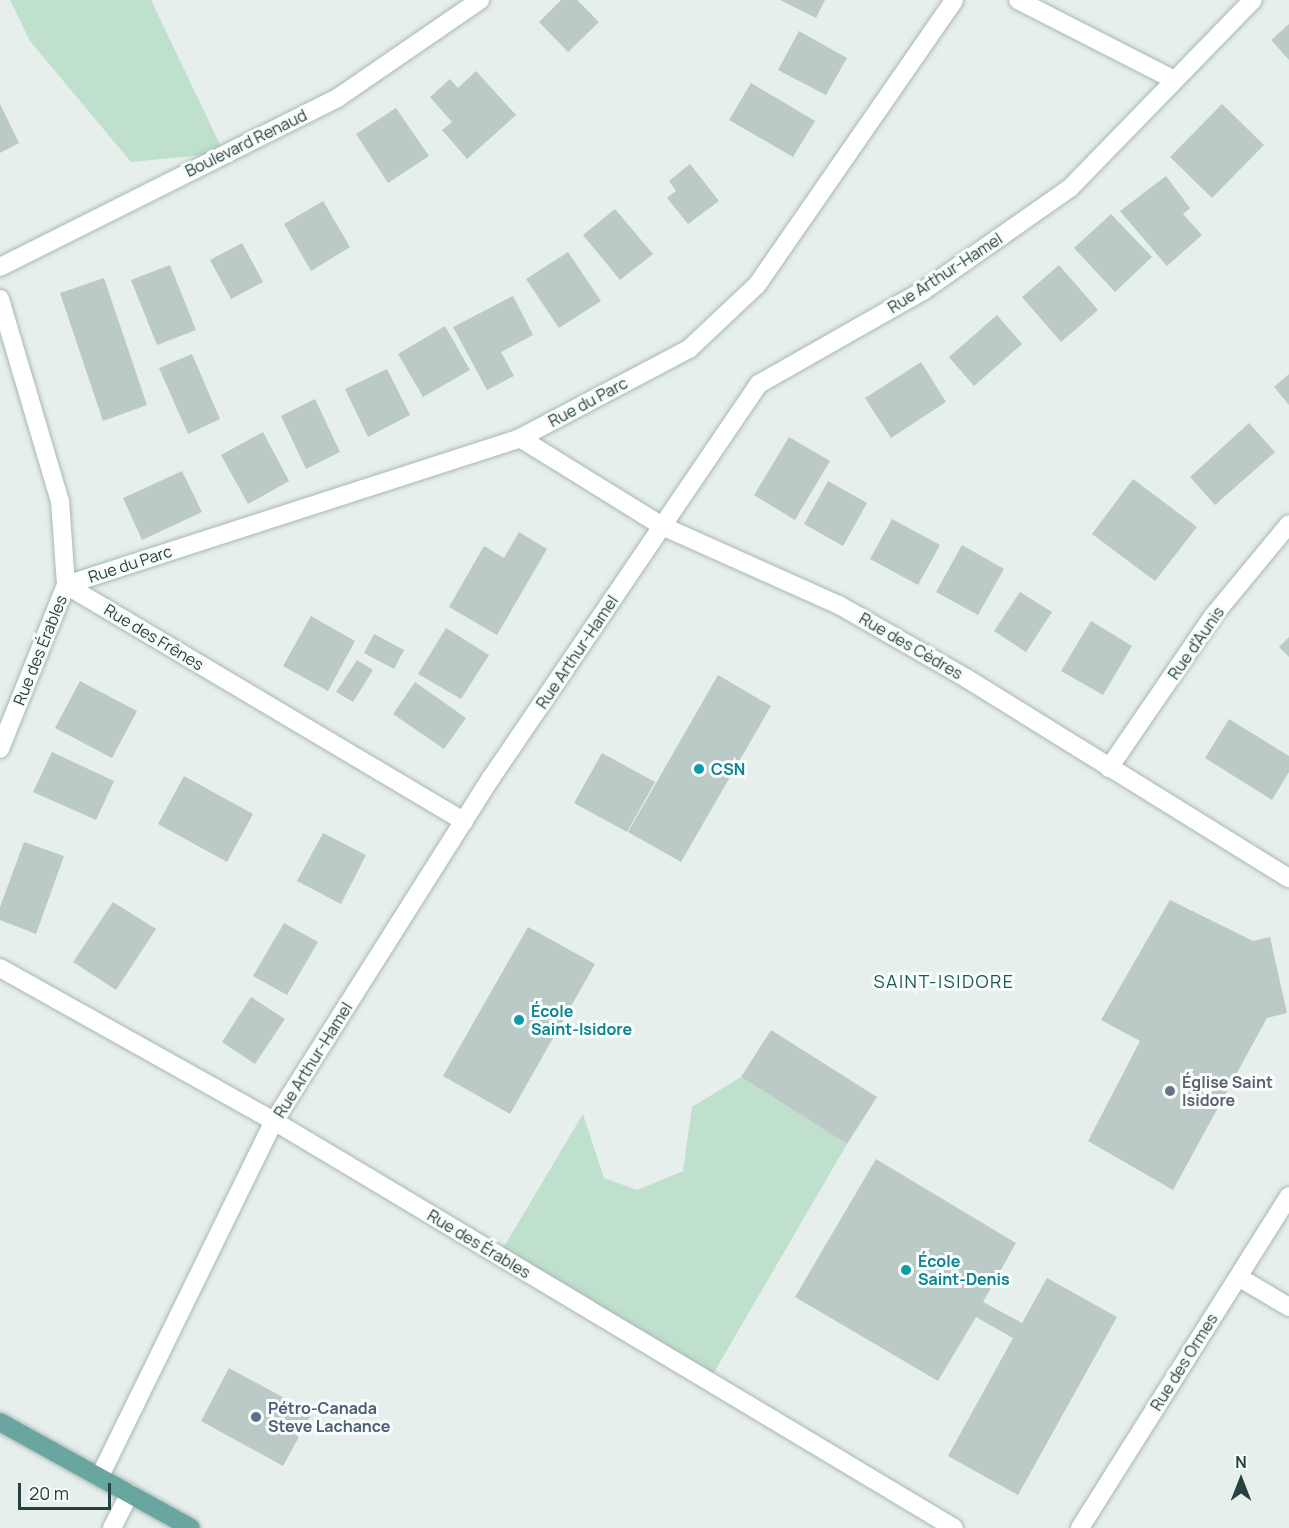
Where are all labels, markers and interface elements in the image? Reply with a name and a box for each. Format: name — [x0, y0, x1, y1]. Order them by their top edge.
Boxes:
street label: Boulevard Renaud — [182, 105, 310, 181]
street label: Rue Arthur-Hamel — [884, 229, 1006, 317]
street label: Rue du Parc — [545, 373, 631, 431]
street label: Rue du Parc — [86, 541, 174, 587]
street label: Rue des Érables — [9, 592, 71, 708]
street label: Rue Arthur-Hamel — [532, 592, 622, 712]
street label: Rue des Frênes — [101, 600, 207, 674]
street label: Rue d'Aunis — [1164, 603, 1228, 683]
street label: Rue des Cèdres — [856, 609, 966, 683]
place label: CSN — [711, 759, 745, 779]
marker: CSN — [692, 762, 706, 776]
district label: SAINT-ISIDORE — [872, 970, 1016, 992]
street label: Rue Arthur-Hamel — [270, 999, 356, 1121]
place label: École Saint-Isidore — [531, 1001, 632, 1039]
marker: École Saint-Isidore — [512, 1013, 526, 1027]
place label: Église Saint Isidore — [1182, 1072, 1273, 1110]
marker: Église Saint Isidore — [1163, 1084, 1177, 1098]
street label: Rue des Érables — [424, 1206, 534, 1282]
place label: École Saint-Denis — [918, 1251, 1010, 1289]
marker: École Saint-Denis — [899, 1263, 913, 1277]
street label: Rue des Ormes — [1146, 1310, 1222, 1414]
place label: Pétro-Canada Steve Lachance — [268, 1398, 390, 1436]
marker: Pétro-Canada Steve Lachance — [249, 1410, 263, 1424]
north arrow — [1211, 1450, 1271, 1510]
text: N — [1235, 1451, 1247, 1473]
scale bar — [21, 1471, 114, 1509]
text: 20 m — [29, 1481, 69, 1505]

